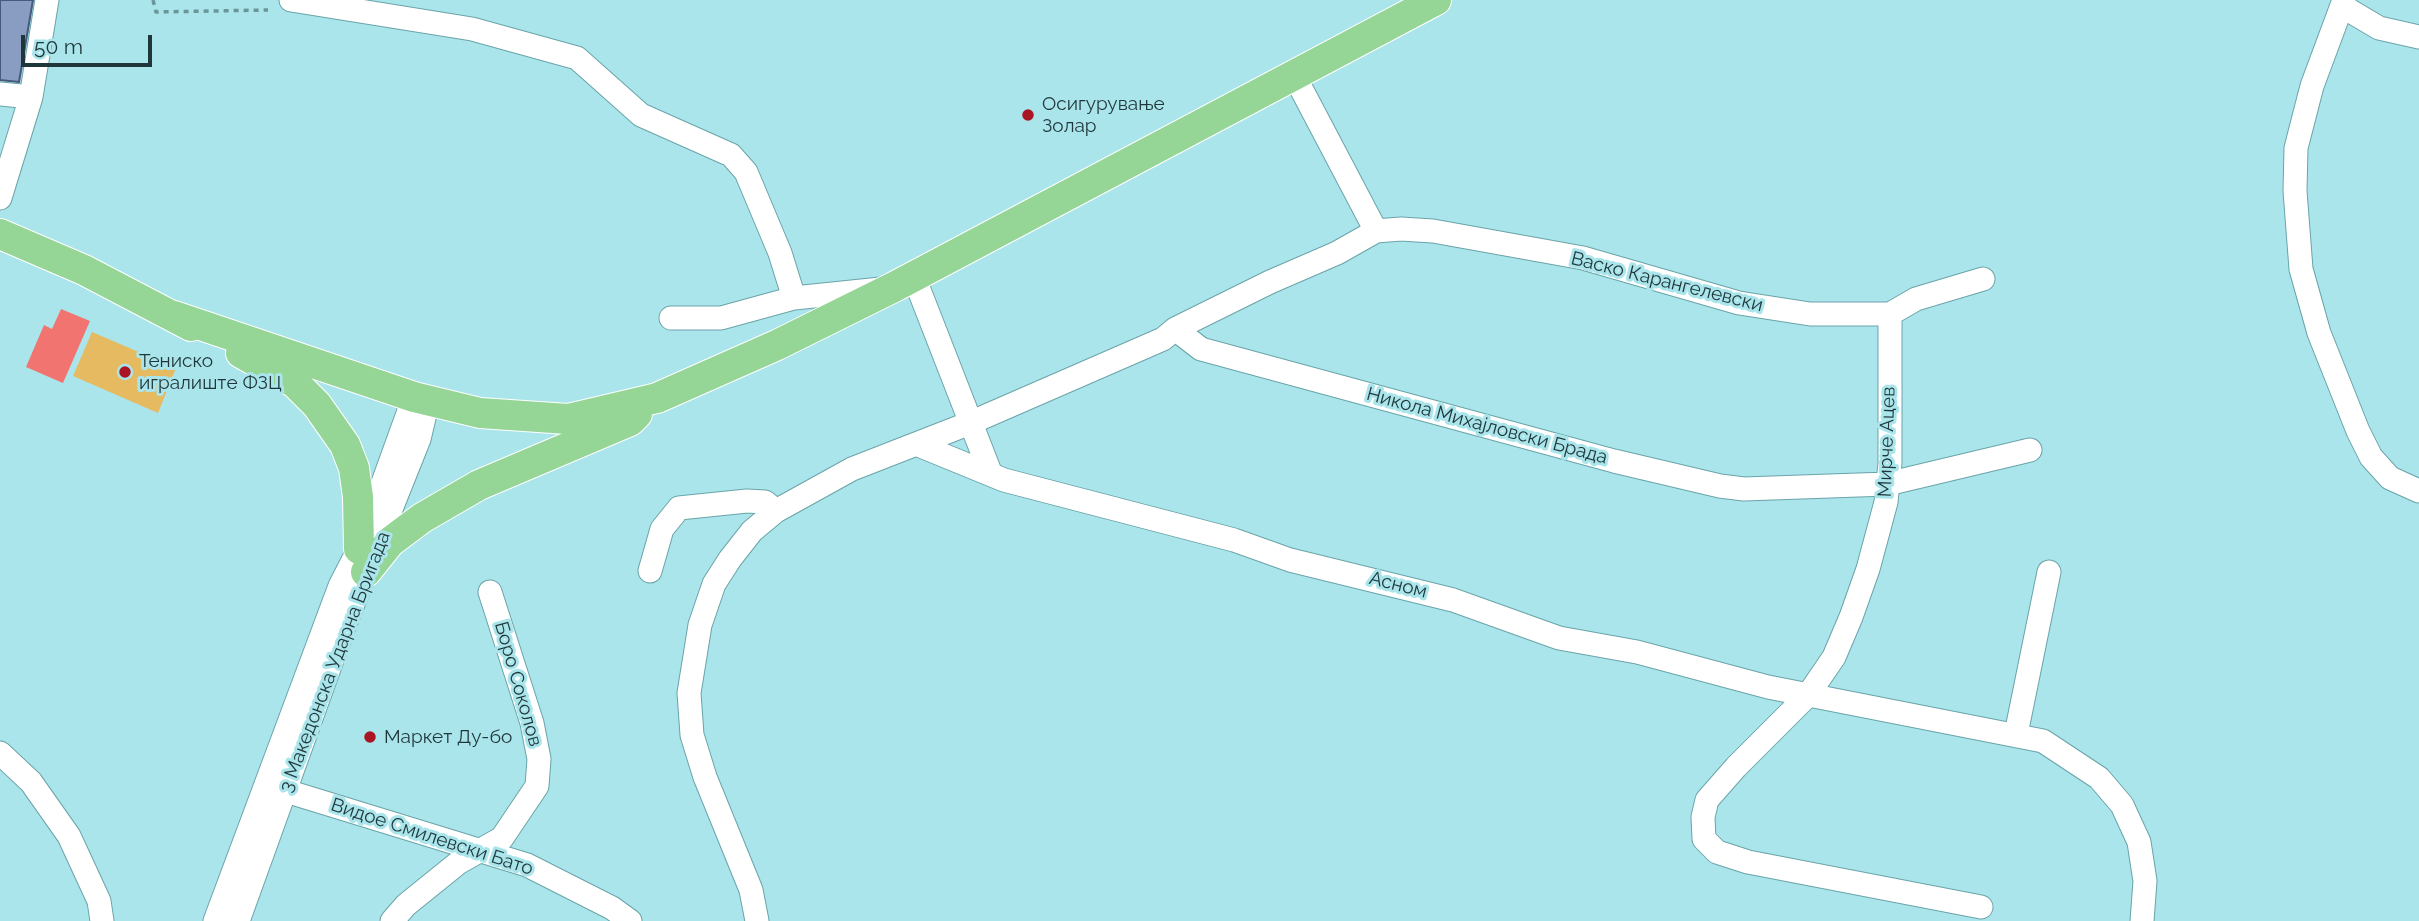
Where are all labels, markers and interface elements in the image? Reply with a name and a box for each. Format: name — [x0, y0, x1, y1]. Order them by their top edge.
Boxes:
scale bar — [24, 21, 156, 65]
text: 50 m — [34, 34, 83, 59]
place label: Осигурување Золар — [1042, 93, 1165, 137]
marker: Осигурување Золар — [1020, 107, 1036, 123]
street label: Васко Карангелевски — [1569, 247, 1765, 317]
place label: Тениско игралиште ФЗЦ — [139, 350, 282, 394]
marker: Тениско игралиште ФЗЦ — [117, 364, 133, 380]
street label: Никола Михајловски Брада — [1364, 383, 1610, 469]
street label: Мирче Ацев — [1874, 386, 1900, 498]
street label: 3 Македонска Ударна Бригада — [275, 529, 395, 795]
street label: Асном — [1367, 567, 1429, 603]
street label: Боро Соколов — [489, 619, 547, 749]
place label: Маркет Ду-бо — [384, 726, 512, 748]
marker: Маркет Ду-бо — [362, 729, 378, 745]
street label: Видое Смилевски Бато — [328, 793, 536, 881]

